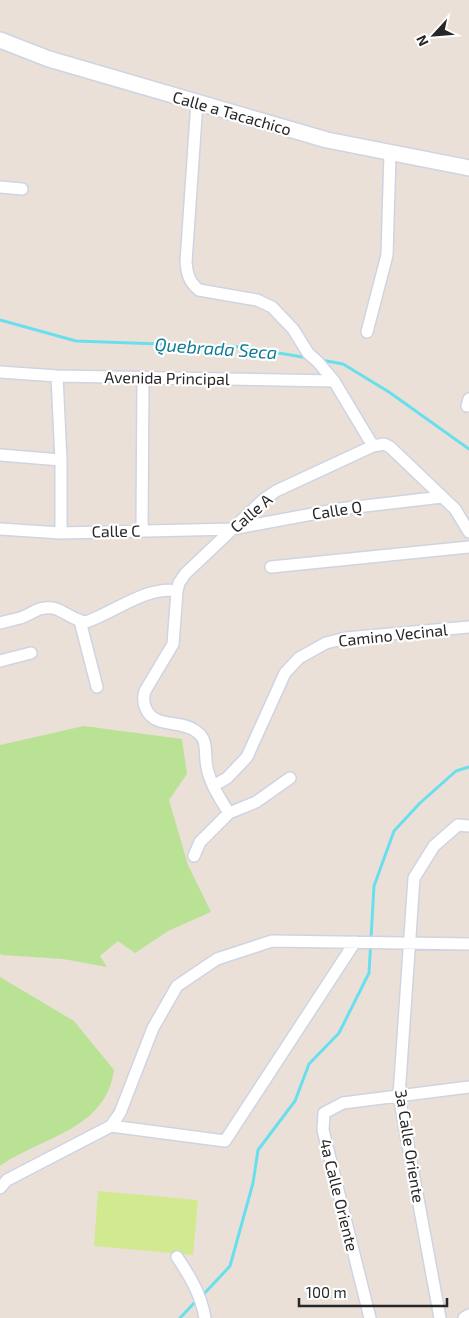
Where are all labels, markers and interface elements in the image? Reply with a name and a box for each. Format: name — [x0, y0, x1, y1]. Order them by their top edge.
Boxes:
north arrow — [409, 10, 459, 60]
text: N — [412, 33, 432, 49]
street label: Calle a Tacachico — [171, 86, 294, 139]
water label: Quebrada Seca — [154, 333, 278, 363]
street label: Avenida Principal — [104, 367, 230, 388]
street label: Calle A — [226, 489, 275, 536]
street label: Calle Q — [311, 496, 363, 524]
street label: Calle C — [91, 521, 141, 540]
street label: Camino Vecinal — [337, 619, 449, 650]
street label: 3a Calle Oriente — [392, 1088, 429, 1204]
street label: 4a Calle Oriente — [316, 1137, 363, 1253]
scale bar — [299, 1276, 446, 1308]
text: 100 m — [306, 1283, 347, 1301]

